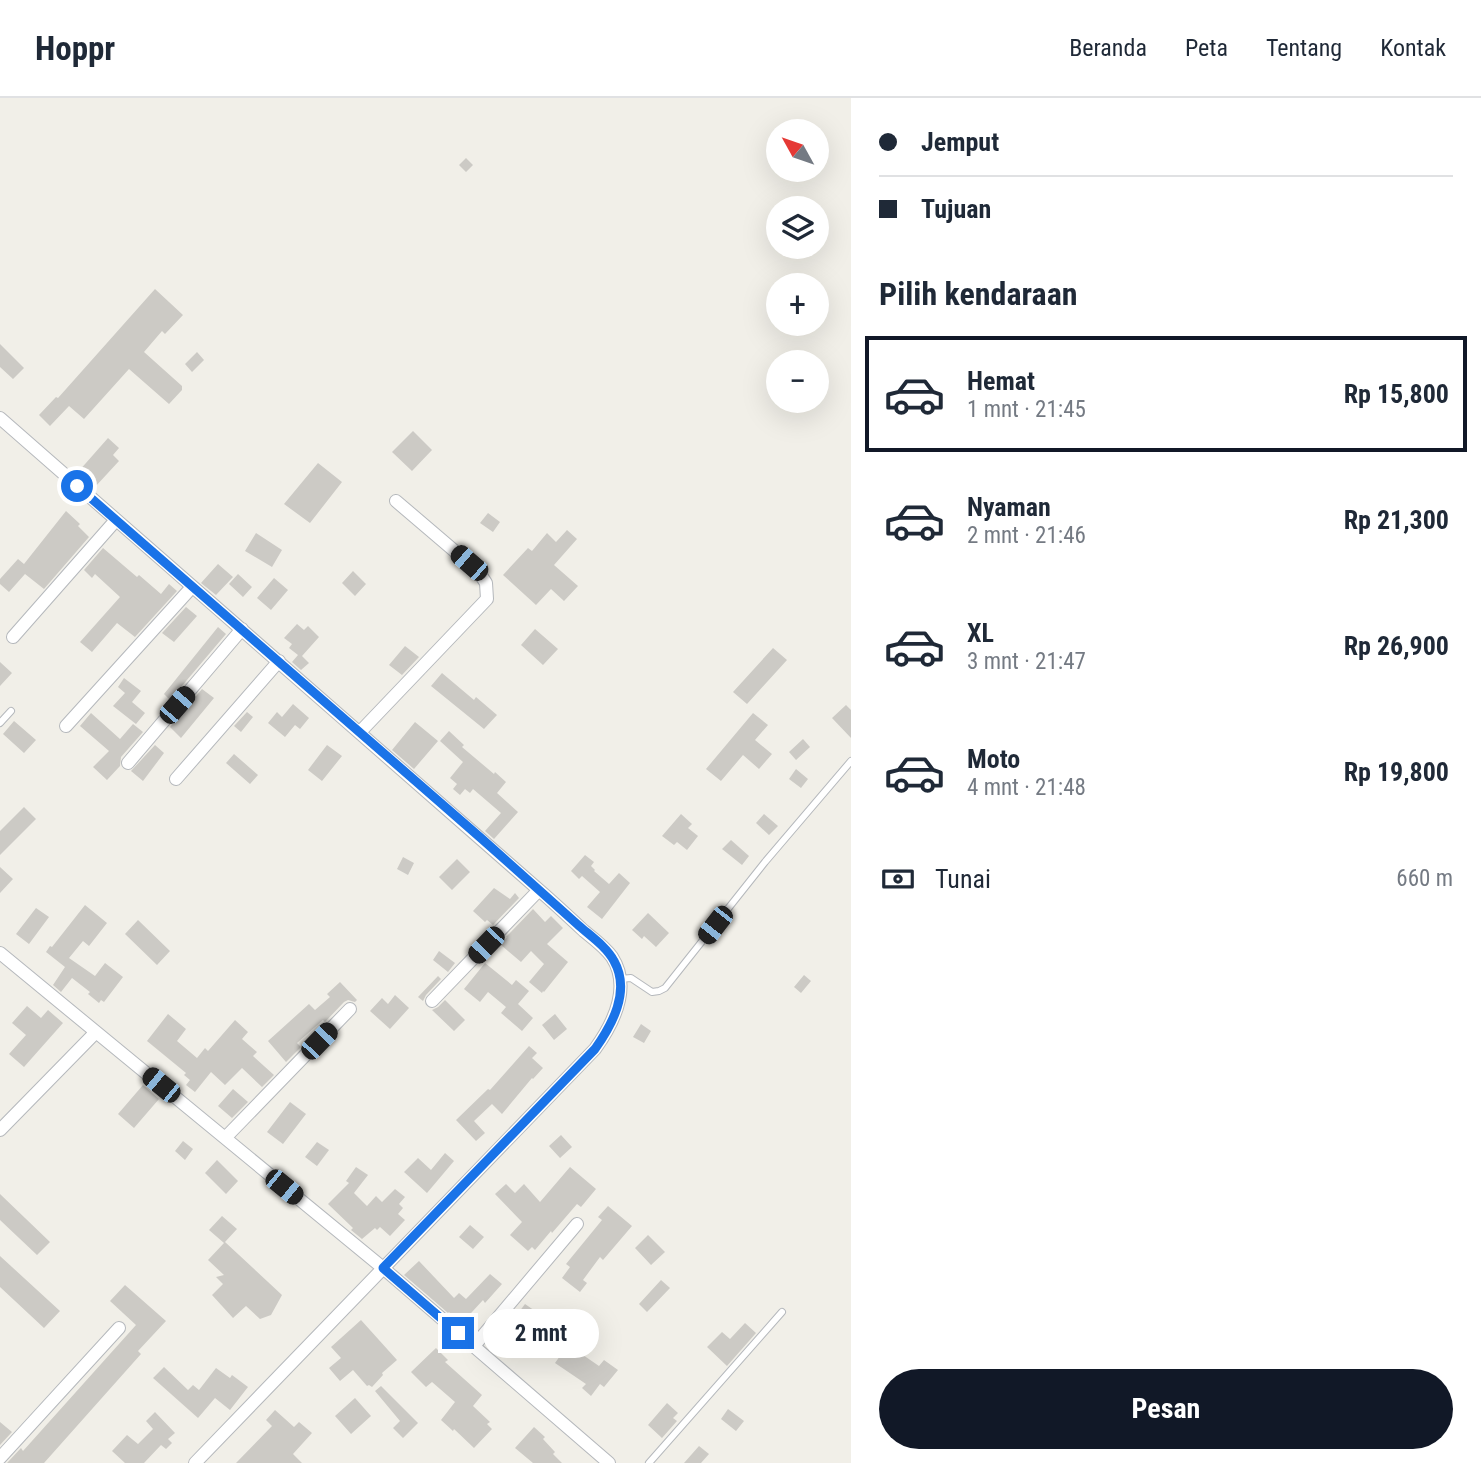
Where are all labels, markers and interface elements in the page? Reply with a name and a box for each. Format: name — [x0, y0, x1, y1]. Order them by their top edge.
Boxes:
text: Hoppr — [35, 29, 115, 68]
text: Beranda — [1069, 34, 1147, 62]
text: Peta — [1185, 34, 1228, 62]
text: Tentang — [1266, 34, 1342, 62]
text: Kontak — [1380, 34, 1446, 62]
north arrow — [766, 119, 830, 182]
map controls — [766, 119, 829, 413]
text: Jemput — [921, 127, 999, 157]
text: Tujuan — [921, 194, 991, 224]
button: layers — [766, 196, 829, 259]
button: + — [766, 273, 829, 336]
text: Pilih kendaraan — [879, 275, 1078, 313]
button: − — [766, 350, 829, 413]
icon: car — [883, 363, 946, 426]
text: Hemat — [967, 366, 1035, 396]
text: Rp 15,800 — [1344, 379, 1449, 409]
text: 1 mnt · 21:45 — [967, 396, 1086, 423]
route start — [61, 470, 93, 502]
icon: car — [883, 489, 946, 552]
text: Nyaman — [967, 492, 1051, 522]
text: Rp 21,300 — [1344, 505, 1449, 535]
text: 2 mnt · 21:46 — [967, 522, 1086, 549]
car — [447, 541, 492, 585]
icon: car — [883, 615, 946, 678]
text: XL — [967, 618, 994, 648]
text: Rp 26,900 — [1344, 631, 1449, 661]
text: 3 mnt · 21:47 — [967, 648, 1086, 675]
car — [156, 682, 199, 728]
icon: car — [883, 741, 946, 804]
text: Moto — [967, 744, 1020, 774]
text: Rp 19,800 — [1344, 757, 1449, 787]
text: 4 mnt · 21:48 — [967, 774, 1086, 801]
icon: cash — [879, 860, 917, 898]
text: Tunai — [935, 864, 991, 894]
text: 660 m — [1396, 865, 1453, 892]
car — [694, 902, 737, 948]
car — [464, 923, 509, 967]
car — [297, 1019, 342, 1063]
car — [139, 1064, 184, 1106]
car — [262, 1166, 307, 1208]
callout: 2 mnt — [482, 1308, 598, 1358]
route end — [442, 1317, 474, 1349]
text: 2 mnt — [515, 1320, 567, 1347]
button: Pesan — [879, 1369, 1453, 1449]

